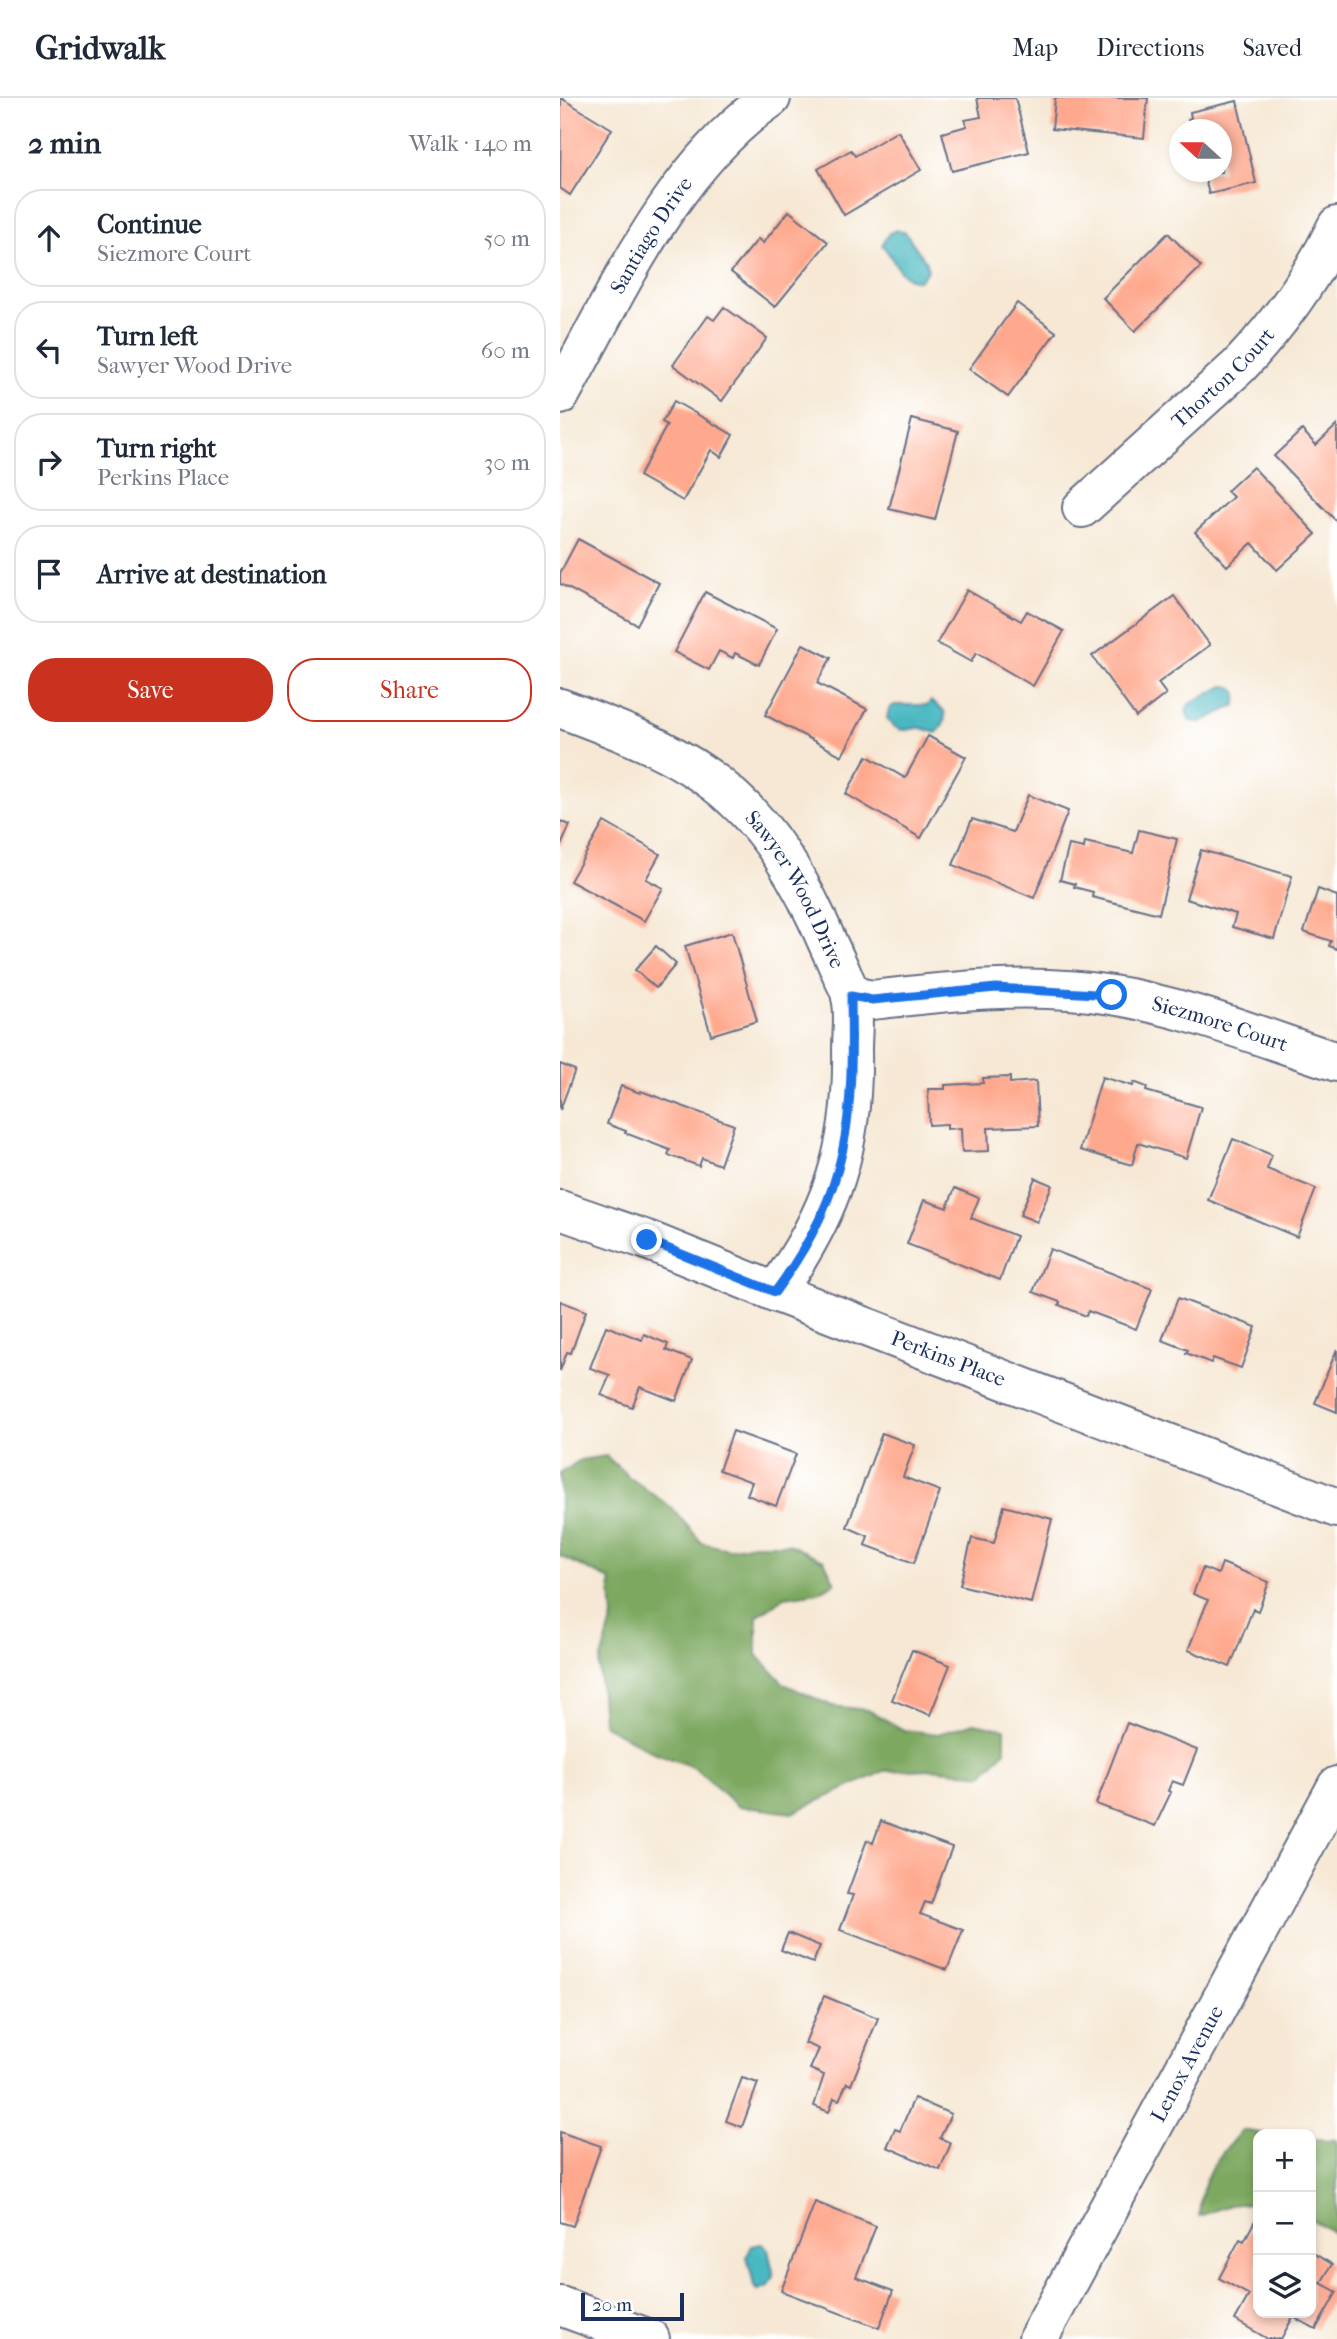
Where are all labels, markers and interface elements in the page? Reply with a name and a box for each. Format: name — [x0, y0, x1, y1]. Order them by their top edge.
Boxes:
text: Gridwalk — [35, 29, 165, 68]
text: Map — [1012, 34, 1058, 62]
text: Directions — [1096, 34, 1204, 62]
text: Saved — [1242, 34, 1302, 62]
north arrow — [1169, 119, 1232, 182]
text: 2 min — [28, 126, 101, 161]
text: Walk · 140 m — [409, 130, 532, 157]
street label: Santiago Drive — [605, 172, 697, 298]
text: Continue — [97, 209, 202, 240]
icon: ahead — [30, 219, 68, 257]
text: 50 m — [483, 225, 530, 252]
text: Siezmore Court — [97, 240, 252, 267]
text: Turn left — [97, 321, 198, 352]
street label: Thorton Court — [1167, 323, 1280, 433]
icon: left — [30, 331, 68, 369]
text: 60 m — [481, 337, 530, 364]
text: Sawyer Wood Drive — [97, 352, 292, 379]
text: Turn right — [97, 433, 217, 464]
icon: right — [30, 443, 68, 481]
text: 30 m — [484, 449, 530, 476]
text: Perkins Place — [97, 464, 229, 491]
icon: arrive — [30, 555, 68, 593]
text: Arrive at destination — [97, 559, 327, 590]
button: Save — [28, 658, 273, 722]
button: Share — [287, 658, 532, 722]
street label: Sawyer Wood Drive — [740, 806, 850, 972]
route start — [1096, 979, 1127, 1010]
street label: Siezmore Court — [1150, 991, 1292, 1057]
route end — [631, 1224, 662, 1255]
street label: Perkins Place — [888, 1326, 1009, 1392]
street label: Lenox Avenue — [1146, 2001, 1228, 2126]
map controls — [1253, 2129, 1316, 2318]
button: + — [1253, 2129, 1316, 2192]
button: − — [1253, 2192, 1316, 2255]
button: layers — [1253, 2255, 1316, 2318]
scale bar — [581, 2290, 684, 2322]
text: 20 m — [592, 2294, 632, 2316]

